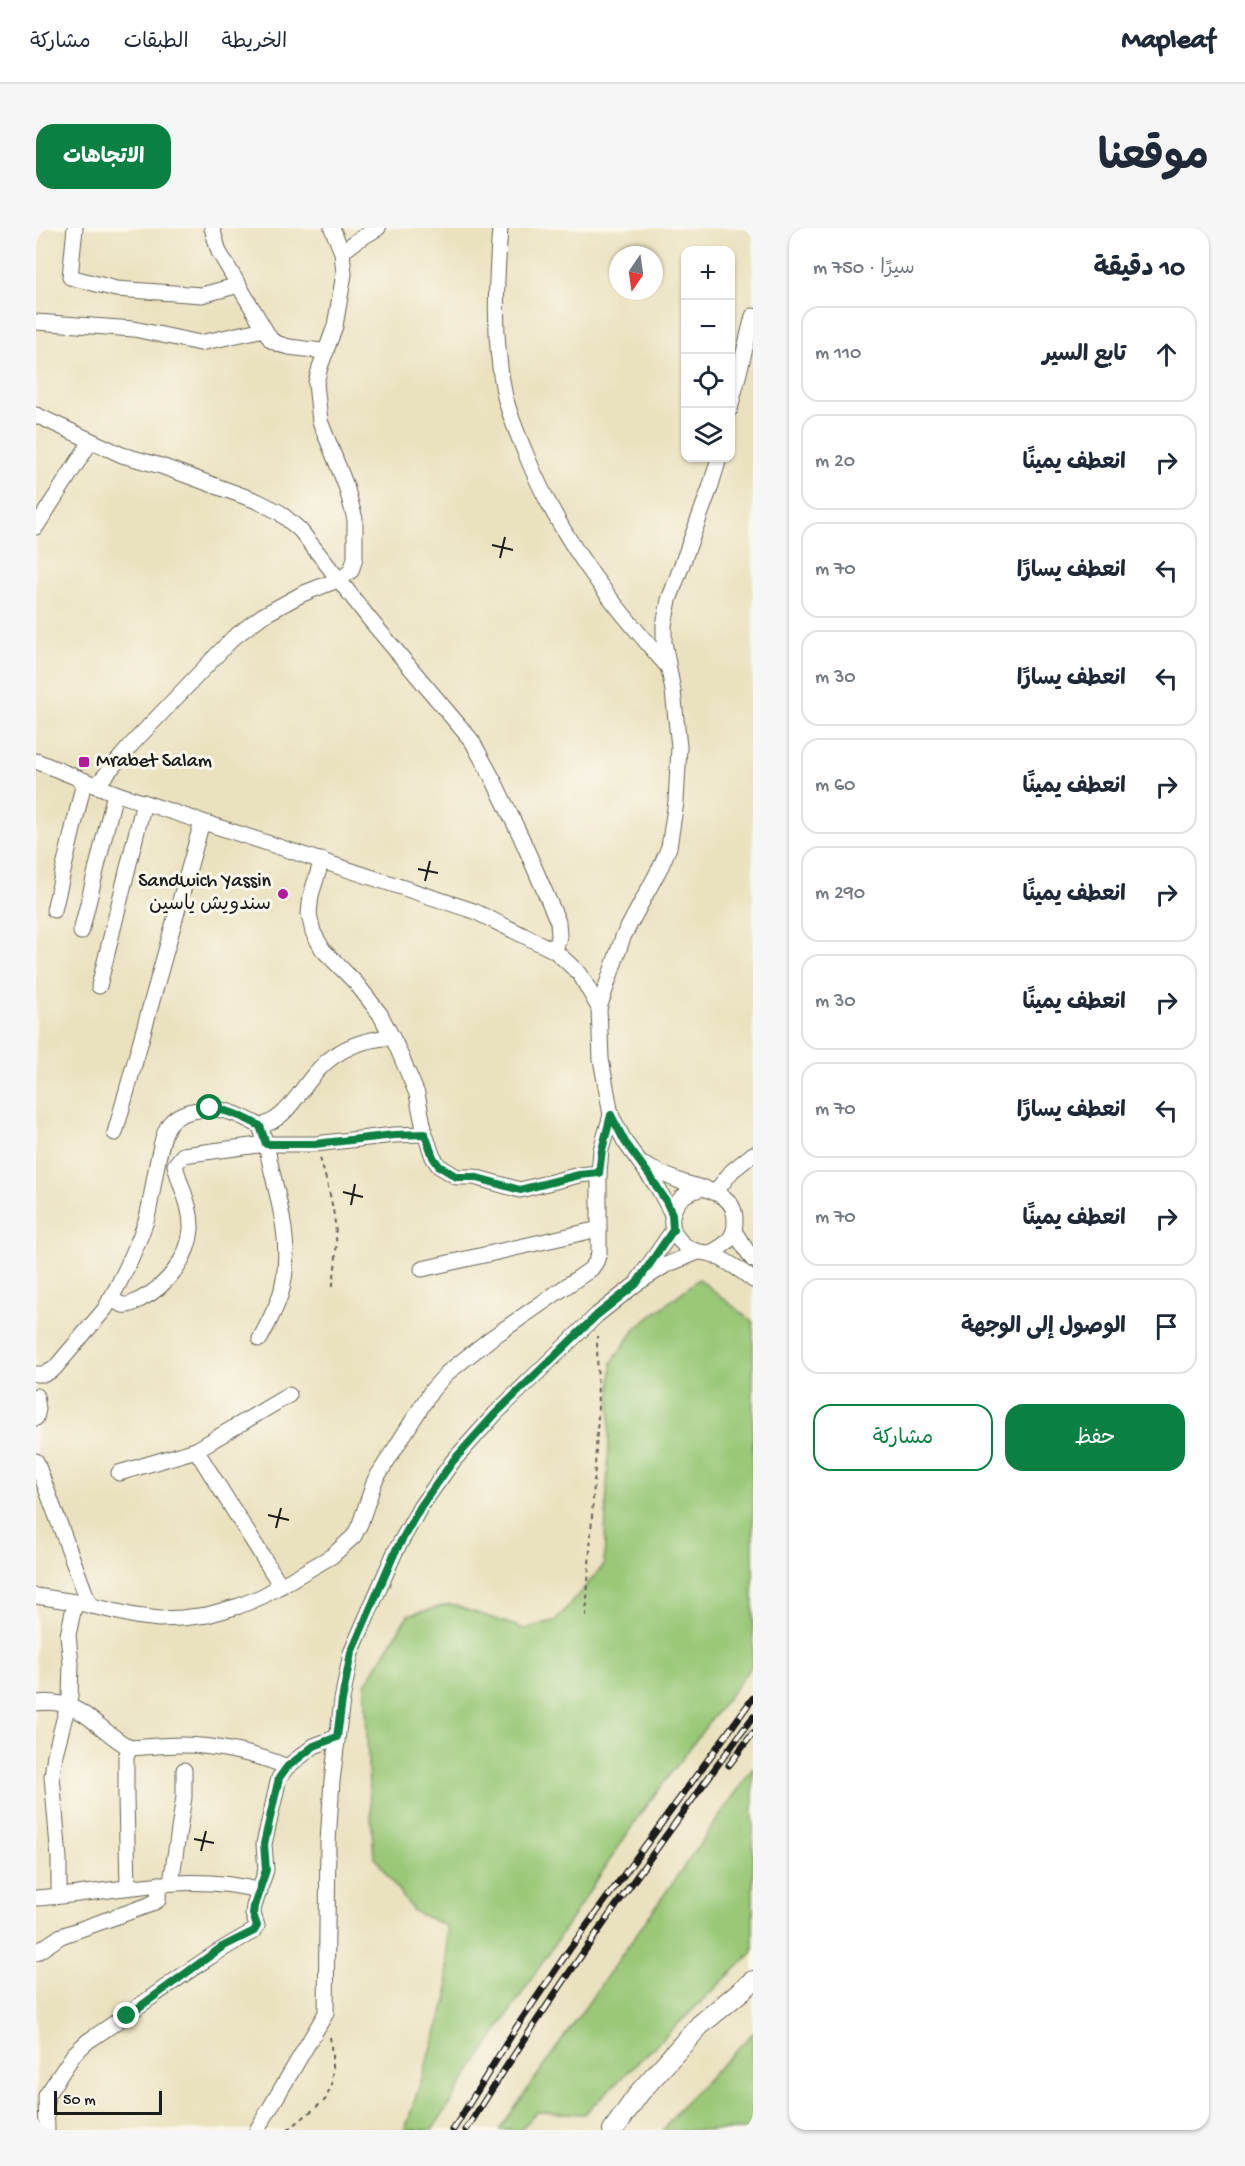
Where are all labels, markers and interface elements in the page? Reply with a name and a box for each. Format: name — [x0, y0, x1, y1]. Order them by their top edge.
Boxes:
text: Mapleaf — [1122, 25, 1215, 58]
text: مشاركة — [30, 31, 91, 56]
text: الطبقات — [124, 31, 189, 56]
text: الخريطة — [222, 31, 287, 56]
button: الاتجاهات — [36, 124, 171, 189]
text: موقعنا — [1098, 136, 1209, 185]
north arrow — [609, 246, 663, 300]
map controls — [681, 246, 735, 462]
button: + — [681, 246, 735, 300]
text: 10 دقيقة — [1094, 255, 1185, 286]
text: سيرًا · 750 m — [813, 258, 915, 281]
button: − — [681, 300, 735, 354]
icon: ahead — [1150, 338, 1183, 371]
text: 110 m — [815, 343, 861, 366]
text: تابع السير — [1042, 343, 1126, 369]
button: locate — [681, 354, 735, 408]
button: layers — [681, 408, 735, 462]
icon: right — [1150, 446, 1183, 479]
text: 20 m — [815, 451, 855, 474]
text: انعطف يمينًا — [1023, 451, 1126, 477]
icon: left — [1150, 554, 1183, 587]
text: 70 m — [815, 559, 856, 582]
text: انعطف يسارًا — [1017, 559, 1126, 585]
icon: left — [1150, 662, 1183, 695]
text: 30 m — [815, 667, 856, 690]
text: انعطف يسارًا — [1017, 667, 1126, 693]
place label: Mrabet Salam — [96, 751, 212, 774]
marker: Mrabet Salam — [77, 755, 91, 769]
icon: right — [1150, 770, 1183, 803]
text: 60 m — [815, 775, 855, 798]
text: انعطف يمينًا — [1023, 775, 1126, 801]
place label: Sandwich Yassin سندويش ياسين — [138, 871, 271, 917]
icon: right — [1150, 878, 1183, 911]
text: 290 m — [815, 883, 865, 906]
text: انعطف يمينًا — [1023, 883, 1126, 909]
marker: Sandwich Yassin سندويش ياسين — [276, 887, 290, 901]
icon: right — [1150, 986, 1183, 1019]
text: 30 m — [815, 991, 856, 1014]
text: انعطف يمينًا — [1023, 991, 1126, 1017]
route start — [196, 1094, 222, 1120]
icon: left — [1150, 1094, 1183, 1127]
text: 70 m — [815, 1099, 856, 1122]
text: انعطف يسارًا — [1017, 1099, 1126, 1125]
icon: right — [1150, 1202, 1183, 1235]
text: 70 m — [815, 1207, 856, 1230]
text: انعطف يمينًا — [1023, 1207, 1126, 1233]
icon: arrive — [1150, 1310, 1183, 1343]
text: الوصول إلى الوجهة — [961, 1315, 1126, 1341]
button: مشاركة — [813, 1404, 993, 1471]
button: حفظ — [1005, 1404, 1185, 1471]
route end — [113, 2002, 139, 2028]
scale bar — [54, 2088, 162, 2116]
text: 50 m — [63, 2092, 96, 2111]

